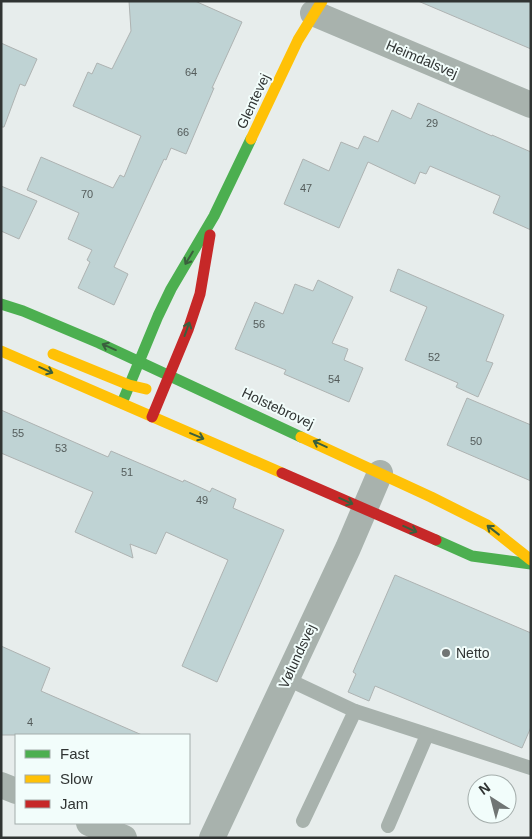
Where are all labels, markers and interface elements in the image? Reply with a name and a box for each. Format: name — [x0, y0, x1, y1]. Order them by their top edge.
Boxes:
street label: Heimdalsvej — [384, 37, 460, 81]
house number: 64 — [185, 66, 197, 78]
street label: Glentevej — [233, 71, 273, 131]
house number: 29 — [426, 117, 438, 129]
house number: 66 — [177, 126, 189, 138]
house number: 47 — [300, 182, 312, 194]
house number: 70 — [81, 188, 93, 200]
one-way arrow — [184, 250, 194, 265]
house number: 56 — [253, 318, 265, 330]
one-way arrow — [183, 322, 192, 338]
one-way arrow — [102, 342, 117, 352]
house number: 52 — [428, 351, 440, 363]
one-way arrow — [38, 366, 53, 376]
house number: 54 — [328, 373, 340, 385]
street label: Holstebrovej — [239, 384, 317, 432]
house number: 55 — [12, 427, 24, 439]
one-way arrow — [189, 431, 204, 441]
house number: 50 — [470, 435, 482, 447]
one-way arrow — [313, 439, 328, 449]
house number: 53 — [55, 442, 67, 454]
house number: 51 — [121, 466, 133, 478]
house number: 49 — [196, 494, 208, 506]
one-way arrow — [338, 496, 353, 506]
one-way arrow — [402, 524, 417, 534]
one-way arrow — [487, 524, 500, 535]
street label: Vølundsvej — [275, 621, 319, 691]
place label: Netto — [456, 645, 490, 661]
marker: Netto — [440, 647, 452, 659]
house number: 4 — [27, 716, 33, 728]
legend — [15, 734, 190, 824]
text: Fast — [60, 745, 90, 762]
text: Slow — [60, 770, 93, 787]
north arrow — [467, 774, 517, 824]
text: N — [476, 779, 493, 798]
text: Jam — [60, 795, 88, 812]

